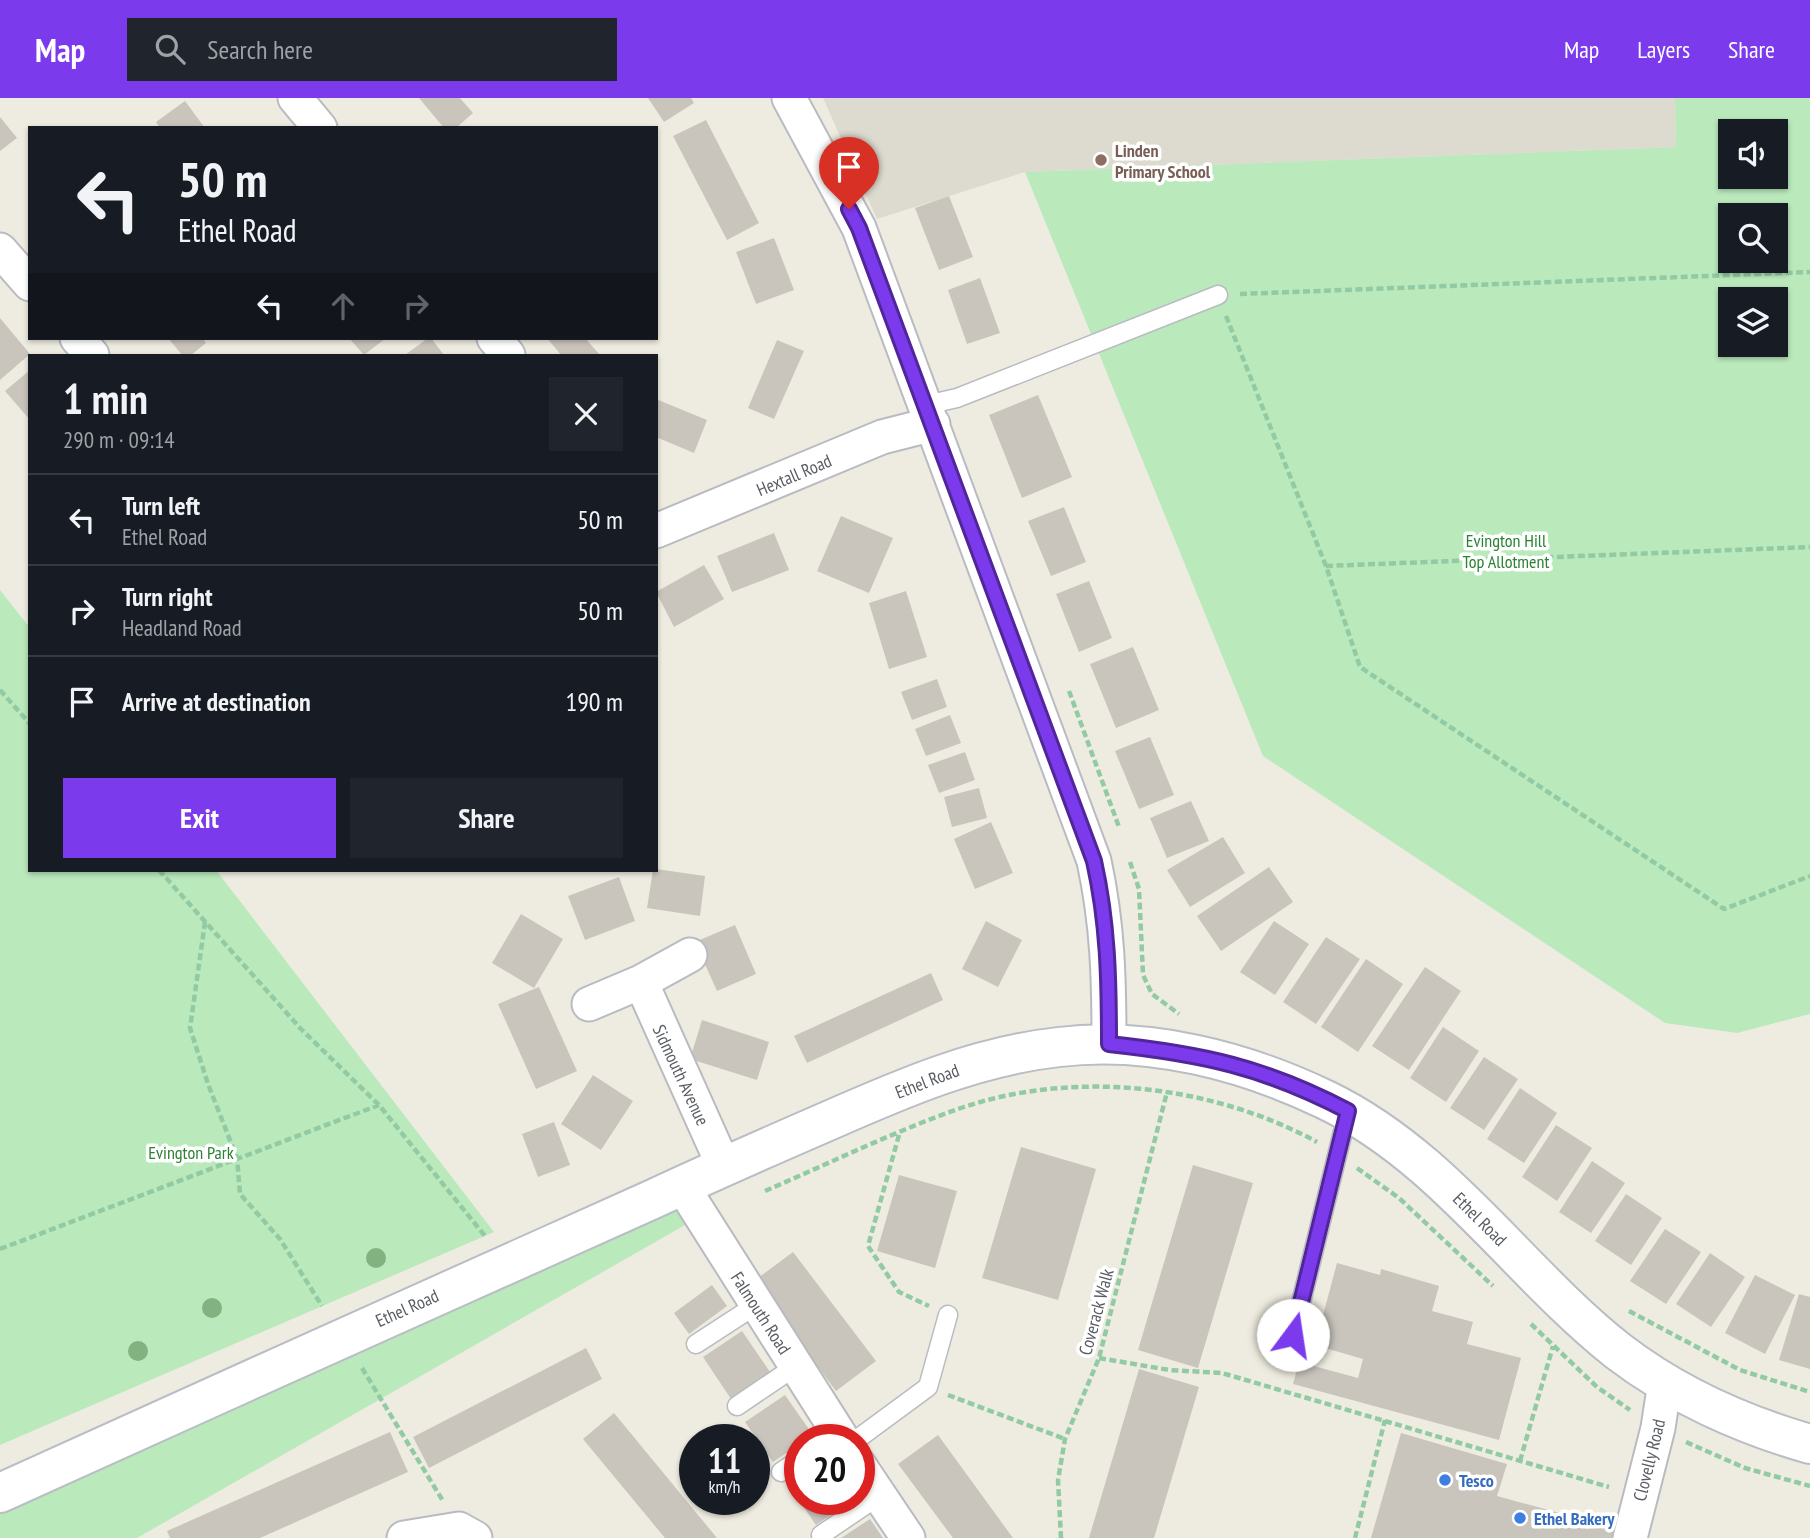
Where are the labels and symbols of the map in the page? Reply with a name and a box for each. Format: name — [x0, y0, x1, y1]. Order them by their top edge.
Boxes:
pin — [819, 137, 879, 209]
place label: Linden Primary School — [1115, 139, 1211, 183]
marker: Linden Primary School — [1093, 152, 1109, 168]
street label: Hextall Road — [753, 449, 835, 501]
park label: Evington Hill Top Allotment — [1463, 529, 1549, 573]
street label: Sidmouth Avenue — [648, 1021, 714, 1129]
street label: Ethel Road — [892, 1058, 962, 1104]
park label: Evington Park — [148, 1141, 234, 1164]
street label: Ethel Road — [1448, 1187, 1512, 1251]
street label: Coverack Walk — [1073, 1266, 1119, 1358]
street label: Falmouth Road — [726, 1268, 796, 1358]
street label: Ethel Road — [372, 1284, 442, 1332]
position arrow — [1256, 1298, 1330, 1372]
street label: Clovelly Road — [1628, 1417, 1670, 1503]
speed limit sign: 20 — [784, 1424, 875, 1515]
place label: Tesco — [1459, 1469, 1494, 1492]
marker: Tesco — [1437, 1472, 1453, 1488]
place label: Ethel Bakery — [1534, 1507, 1615, 1530]
marker: Ethel Bakery — [1512, 1510, 1528, 1526]

